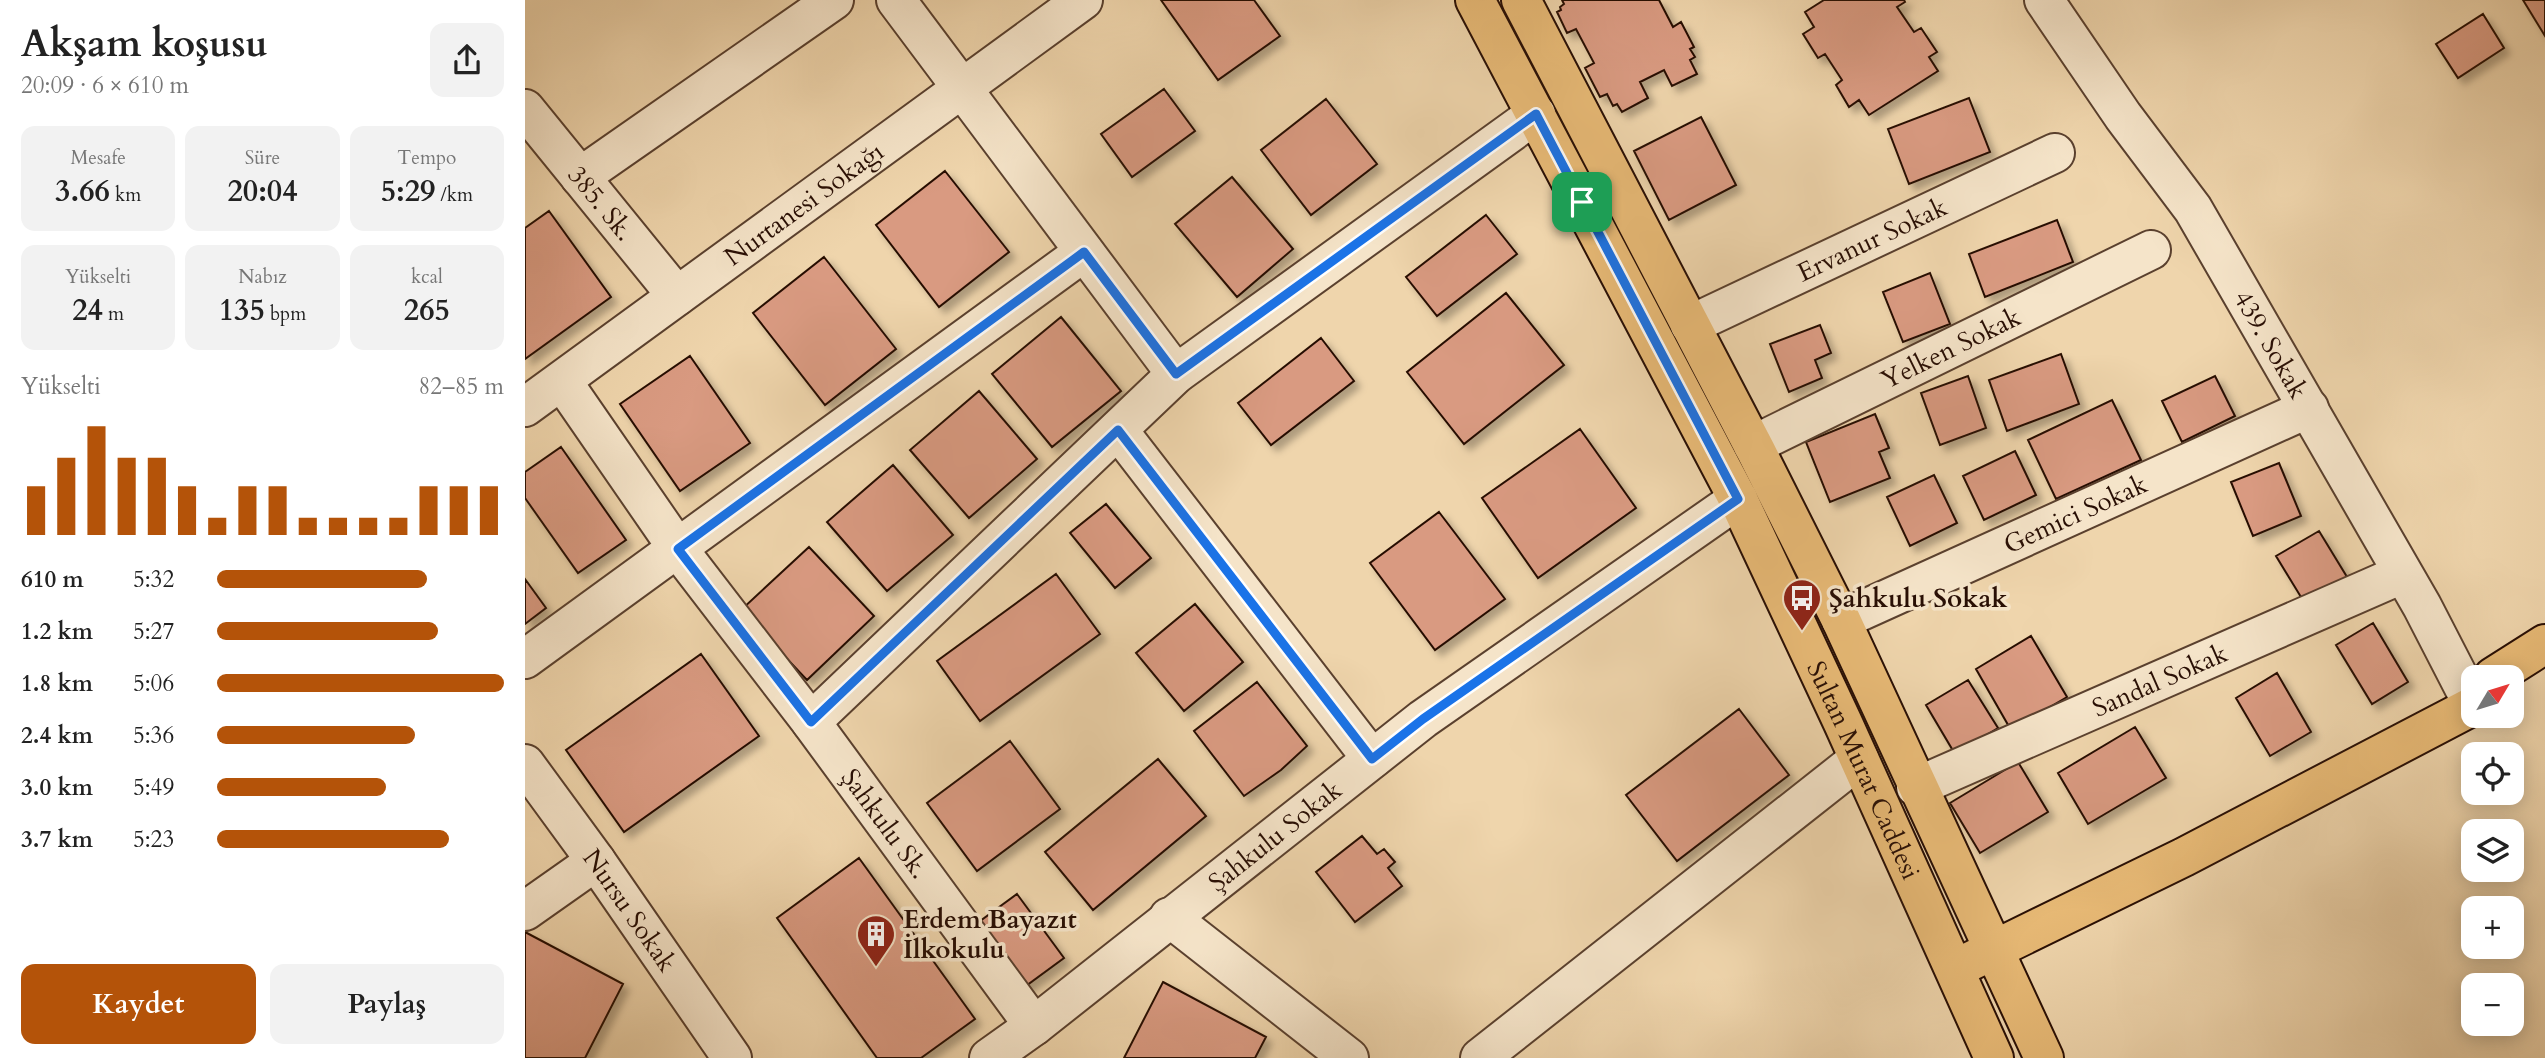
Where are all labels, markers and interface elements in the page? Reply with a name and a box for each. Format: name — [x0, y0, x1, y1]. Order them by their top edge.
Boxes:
text: Akşam koşusu — [21, 18, 268, 70]
button: share — [430, 23, 504, 97]
text: 20:09 · 6 × 610 m — [21, 70, 189, 101]
street label: Nurtanesi Sokağı — [717, 134, 891, 274]
text: Mesafe — [70, 145, 126, 171]
text: Süre — [245, 145, 280, 171]
text: Tempo — [397, 145, 456, 171]
street label: 385. Sk. — [560, 158, 642, 248]
text: 3.66 — [55, 171, 110, 212]
text: 20:04 — [227, 171, 298, 212]
text: 5:29 — [381, 171, 435, 212]
pin — [1552, 172, 1612, 232]
text: km — [110, 182, 141, 208]
text: /km — [435, 182, 473, 208]
icon: arrive — [1563, 183, 1601, 221]
street label: Ervanur Sokak — [1791, 189, 1953, 290]
text: Yükselti — [65, 264, 131, 290]
text: Nabız — [238, 264, 287, 290]
text: kcal — [411, 264, 443, 290]
street label: 439. Sokak — [2226, 284, 2316, 405]
text: 24 — [72, 290, 103, 331]
text: 135 — [219, 290, 265, 331]
text: 265 — [404, 290, 450, 331]
street label: Yelken Sokak — [1875, 300, 2027, 398]
text: m — [103, 301, 124, 327]
text: bpm — [265, 301, 306, 327]
text: Yükselti — [21, 371, 101, 402]
text: 82–85 m — [419, 371, 504, 402]
street label: Gemici Sokak — [1998, 467, 2153, 562]
text: 610 m — [21, 564, 84, 595]
text: 5:32 — [133, 564, 174, 595]
bus stop icon: Şahkulu Sokak — [1781, 577, 1823, 632]
place label: Şahkulu Sokak — [1829, 581, 2008, 616]
text: 1.2 km — [21, 616, 93, 647]
text: 5:27 — [133, 616, 174, 647]
street label: Sandal Sokak — [2087, 636, 2233, 726]
street label: Sultan Murat Caddesi — [1798, 655, 1928, 885]
north arrow — [2461, 665, 2523, 728]
map controls — [2461, 665, 2524, 1036]
text: 1.8 km — [21, 668, 93, 699]
text: 5:06 — [133, 668, 174, 699]
text: 2.4 km — [21, 720, 93, 751]
text: 5:36 — [133, 720, 174, 751]
button: locate — [2461, 742, 2524, 805]
street label: Şahkulu Sk. — [833, 762, 937, 886]
text: 3.0 km — [21, 772, 93, 803]
text: 5:49 — [133, 772, 174, 803]
street label: Şahkulu Sokak — [1201, 773, 1349, 900]
button: layers — [2461, 819, 2524, 882]
text: 3.7 km — [21, 824, 93, 855]
text: 5:23 — [133, 824, 174, 855]
street label: Nursu Sokak — [575, 842, 684, 979]
button: + — [2461, 896, 2524, 959]
place label: Erdem Bayazıt İlkokulu — [903, 902, 1077, 967]
building icon: Erdem Bayazıt İlkokulu — [855, 913, 897, 968]
button: Kaydet — [21, 964, 256, 1044]
button: Paylaş — [270, 964, 504, 1044]
button: − — [2461, 973, 2524, 1036]

